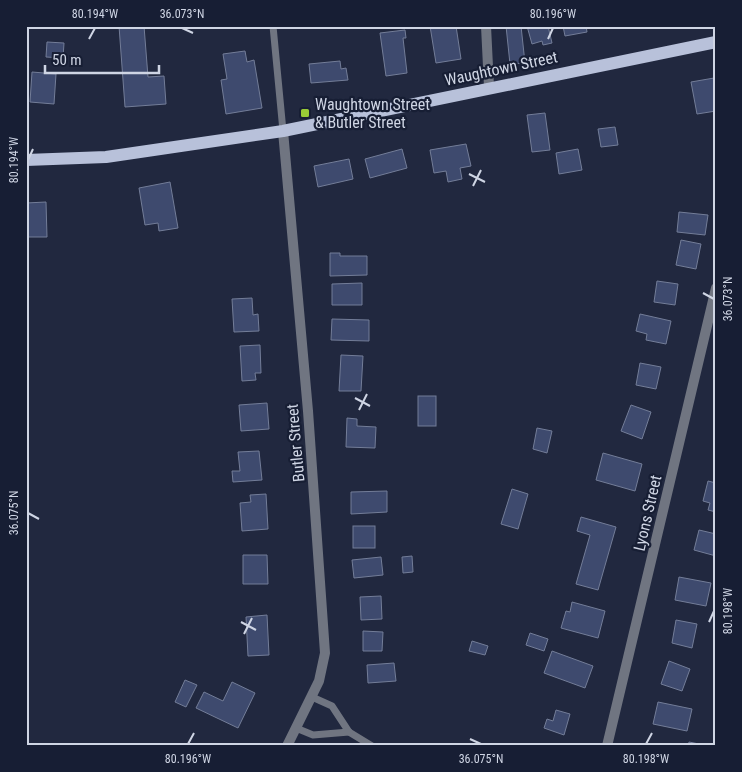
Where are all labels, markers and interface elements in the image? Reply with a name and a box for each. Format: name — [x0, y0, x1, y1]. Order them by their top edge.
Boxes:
text: 80.194°W — [72, 7, 118, 21]
text: 36.073°N — [160, 7, 204, 21]
text: 80.196°W — [530, 7, 576, 21]
scale bar — [45, 42, 159, 74]
street label: Waughtown Street — [443, 47, 560, 90]
text: 50 m — [52, 51, 82, 69]
place label: Waughtown Street & Butler Street — [315, 95, 430, 132]
marker: Waughtown Street & Butler Street — [299, 107, 311, 119]
text: 80.194°W — [7, 137, 21, 183]
text: 36.073°N — [721, 277, 735, 321]
street label: Butler Street — [283, 403, 308, 483]
street label: Lyons Street — [630, 473, 666, 553]
text: 36.075°N — [7, 491, 21, 535]
text: 80.198°W — [721, 588, 735, 634]
text: 80.196°W — [165, 752, 211, 766]
text: 36.075°N — [459, 752, 503, 766]
text: 80.198°W — [623, 752, 669, 766]

